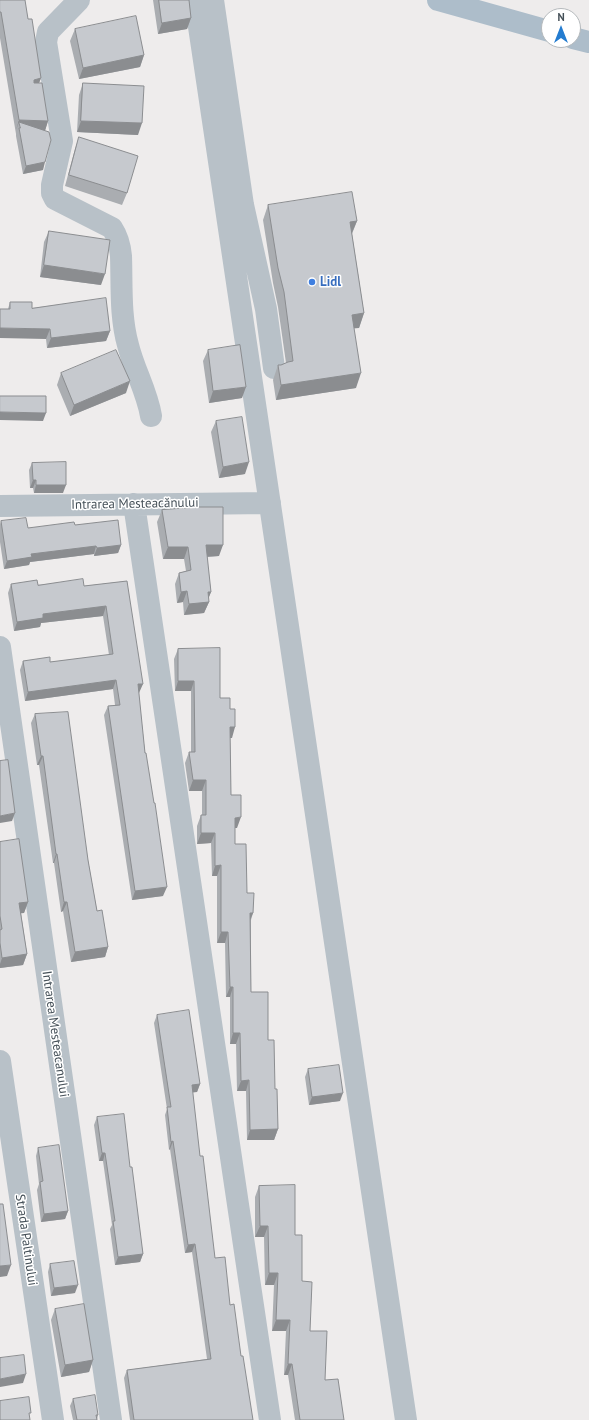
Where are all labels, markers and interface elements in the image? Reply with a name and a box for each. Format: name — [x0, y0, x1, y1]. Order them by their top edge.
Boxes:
north arrow — [541, 8, 581, 48]
text: N — [557, 10, 565, 24]
place label: Lidl — [320, 274, 341, 290]
marker: Lidl — [307, 277, 317, 287]
street label: Intrarea Mesteacănului — [71, 495, 199, 513]
street label: Intrarea Mesteacanului — [38, 970, 72, 1098]
street label: Strada Paltinului — [12, 1193, 40, 1287]

